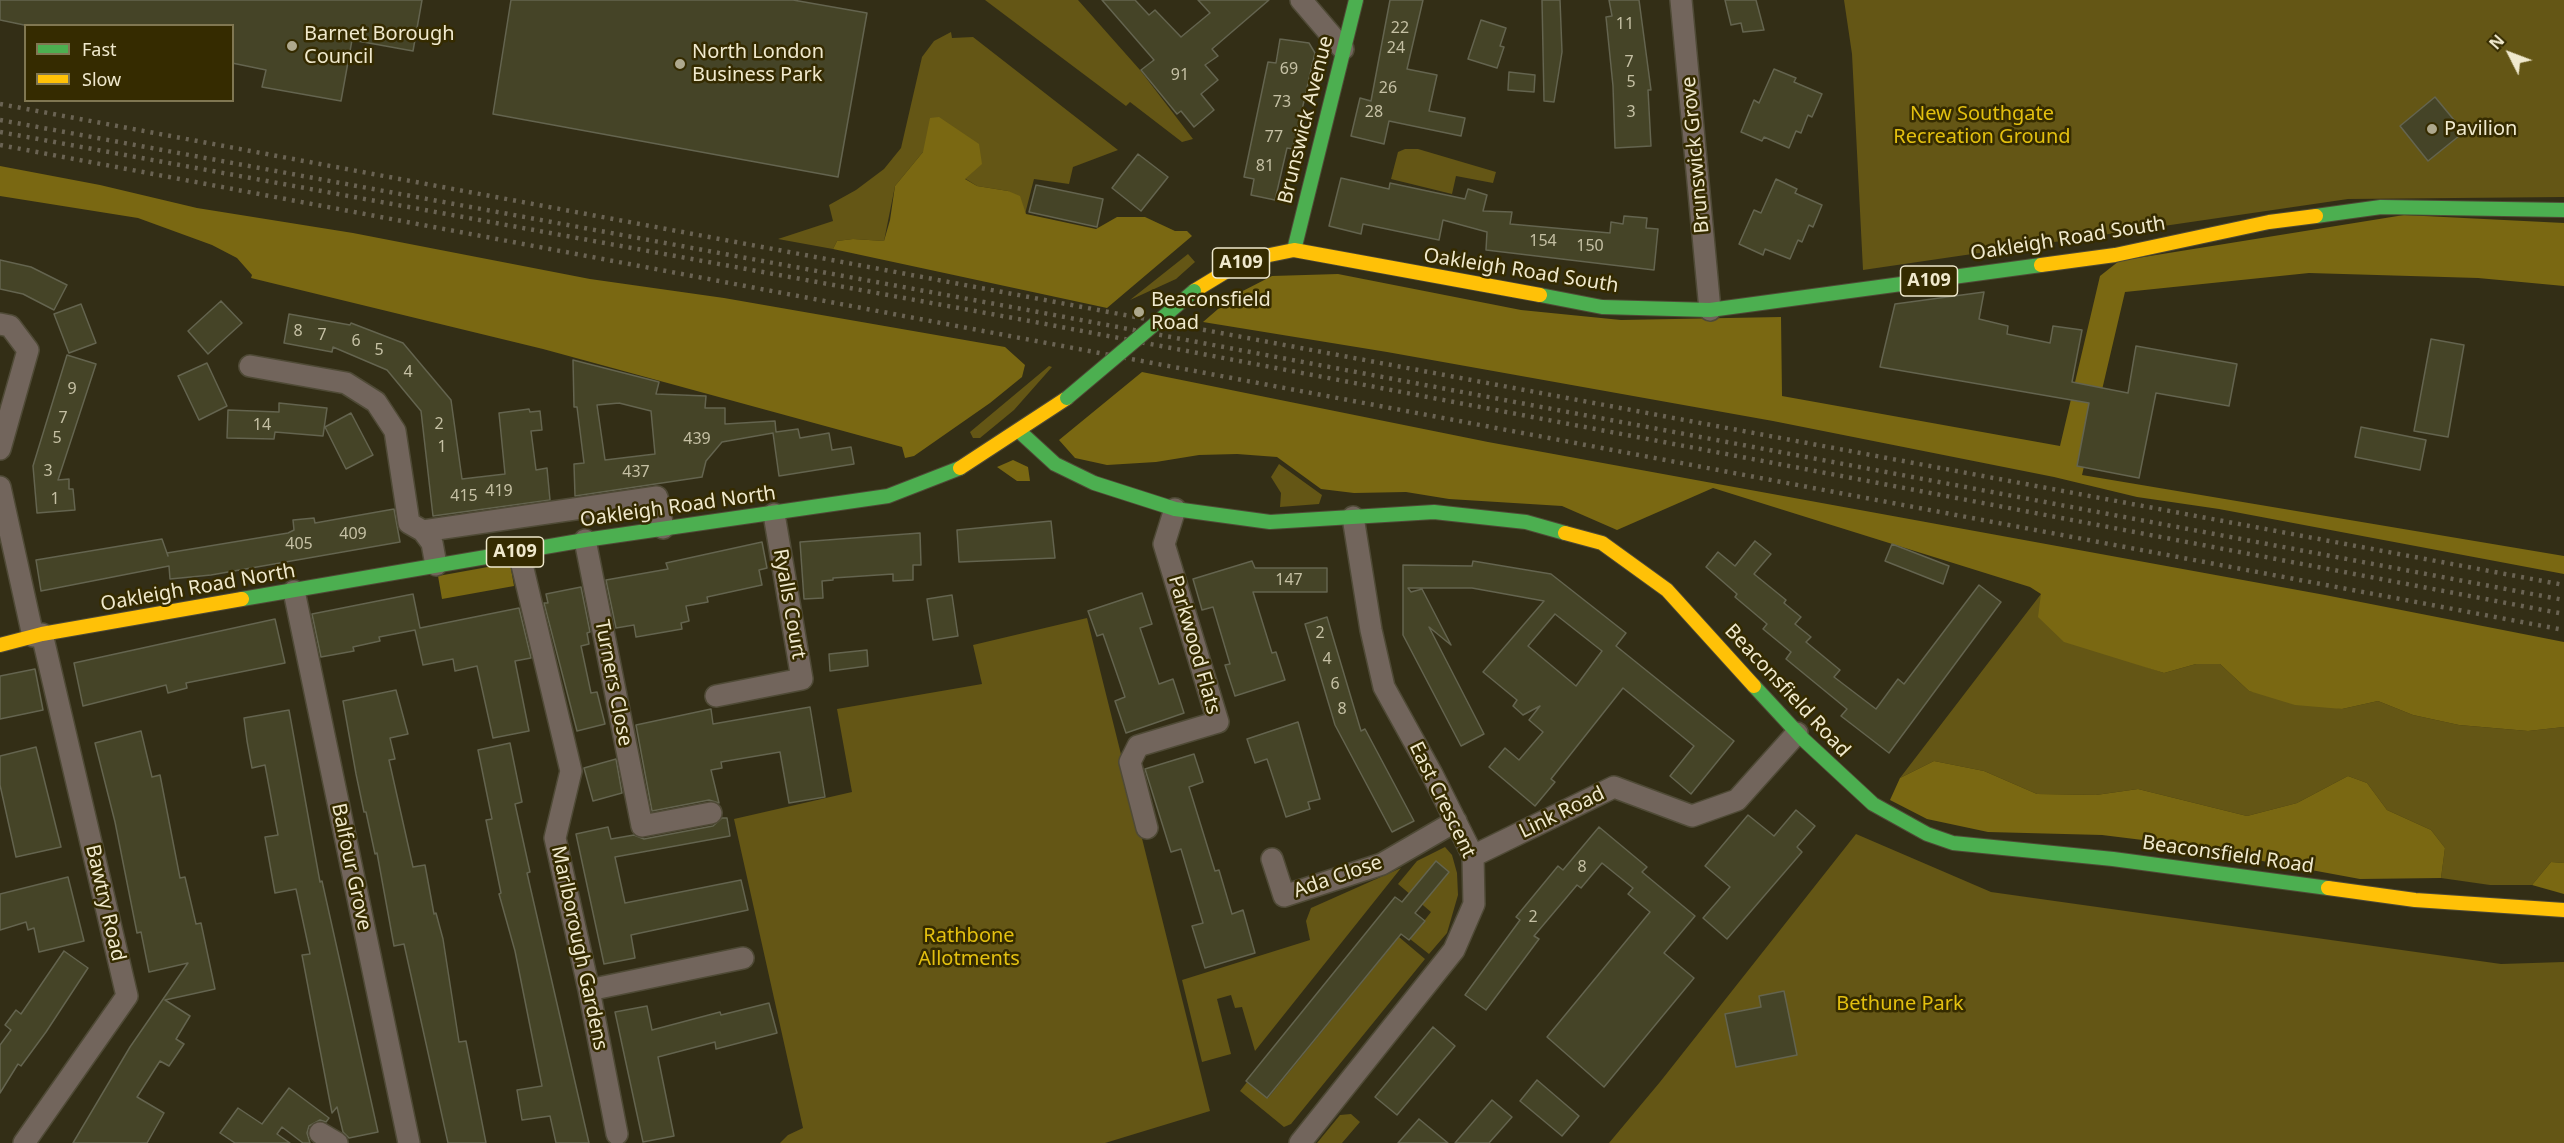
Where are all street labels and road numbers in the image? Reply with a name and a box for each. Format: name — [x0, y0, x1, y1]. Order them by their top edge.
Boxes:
street label: Brunswick Avenue — [1274, 34, 1338, 206]
street label: Brunswick Grove — [1677, 76, 1715, 234]
street label: Oakleigh Road South — [1969, 212, 2167, 266]
street label: Oakleigh Road South — [1422, 244, 1620, 298]
road number: A109 — [1212, 248, 1270, 278]
road number: A109 — [1900, 266, 1958, 296]
street label: Oakleigh Road North — [579, 481, 777, 533]
road number: A109 — [486, 537, 544, 567]
street label: Ryalls Court — [767, 547, 811, 661]
street label: Oakleigh Road North — [99, 559, 297, 617]
street label: Parkwood Flats — [1163, 573, 1225, 717]
street label: Turners Close — [589, 618, 637, 748]
street label: Beaconsfield Road — [1719, 619, 1855, 763]
street label: East Crescent — [1404, 738, 1480, 862]
street label: Link Road — [1515, 782, 1609, 844]
street label: Balfour Grove — [326, 801, 376, 933]
street label: Beaconsfield Road — [2141, 831, 2315, 879]
street label: Bawtry Road — [80, 842, 130, 964]
street label: Marlborough Gardens — [546, 844, 612, 1052]
street label: Ada Close — [1290, 851, 1386, 903]

